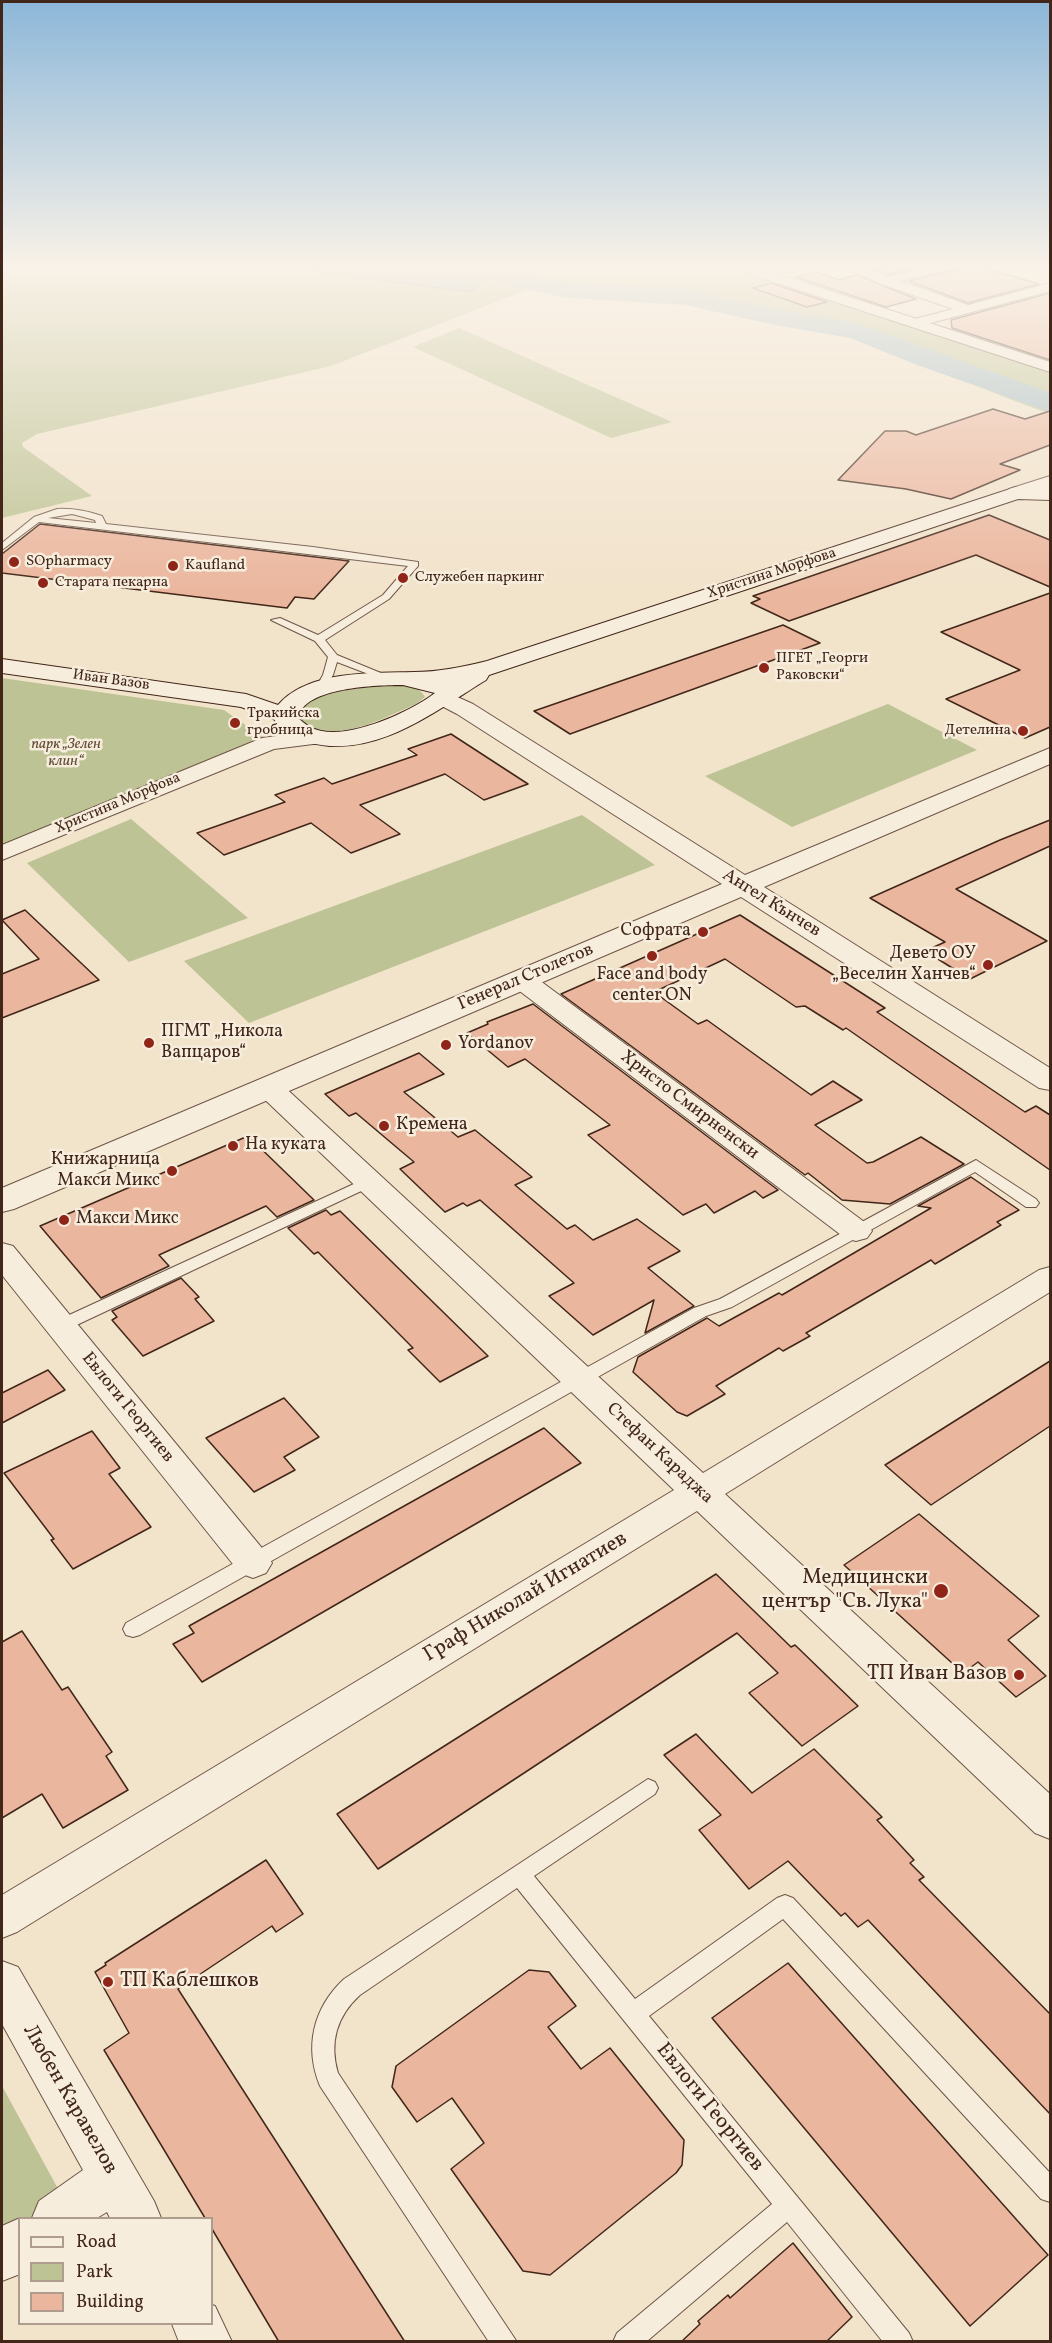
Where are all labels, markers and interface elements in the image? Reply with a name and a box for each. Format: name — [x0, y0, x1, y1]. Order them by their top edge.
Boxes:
street label: Христина Морфова — [705, 545, 839, 603]
place label: SOpharmacy — [26, 553, 112, 571]
marker: SOpharmacy — [7, 555, 21, 569]
place label: Kaufland — [185, 557, 245, 575]
marker: Kaufland — [166, 559, 180, 573]
place label: Служебен паркинг — [415, 569, 544, 587]
marker: Служебен паркинг — [396, 571, 410, 585]
place label: Старата пекарна — [55, 574, 168, 592]
marker: Старата пекарна — [36, 576, 50, 590]
place label: ПГЕТ „Георги Раковски“ — [776, 650, 868, 685]
marker: ПГЕТ „Георги Раковски“ — [757, 661, 771, 675]
street label: Иван Вазов — [71, 667, 151, 695]
place label: Тракийска гробница — [247, 705, 320, 740]
marker: Тракийска гробница — [228, 716, 242, 730]
place label: Детелина — [945, 722, 1011, 740]
marker: Детелина — [1016, 724, 1030, 738]
park label: парк „Зелен клин“ — [31, 736, 101, 771]
street label: Христина Морфова — [53, 769, 183, 839]
street label: Ангел Кънчев — [718, 865, 824, 943]
place label: Софрата — [621, 921, 691, 943]
marker: Софрата — [696, 925, 710, 939]
street label: Генерал Столетов — [455, 940, 597, 1016]
place label: Девето ОУ „Веселин Ханчев“ — [832, 944, 976, 986]
marker: Face and body center ON — [645, 949, 659, 963]
marker: Девето ОУ „Веселин Ханчев“ — [981, 958, 995, 972]
place label: Face and body center ON — [596, 965, 708, 1008]
place label: ПГМТ „Никола Вапцаров“ — [161, 1022, 283, 1064]
place label: Yordanov — [458, 1034, 534, 1056]
marker: ПГМТ „Никола Вапцаров“ — [142, 1036, 156, 1050]
marker: Yordanov — [439, 1038, 453, 1052]
street label: Христо Смирненски — [615, 1047, 763, 1165]
place label: Кремена — [396, 1115, 468, 1137]
marker: Кремена — [377, 1119, 391, 1133]
place label: На куката — [245, 1135, 326, 1157]
marker: На куката — [226, 1139, 240, 1153]
place label: Книжарница Макси Микс — [51, 1150, 160, 1192]
marker: Книжарница Макси Микс — [165, 1164, 179, 1178]
place label: Макси Микс — [76, 1209, 179, 1231]
marker: Макси Микс — [57, 1213, 71, 1227]
street label: Евлоги Георгиев — [76, 1349, 178, 1467]
street label: Стефан Караджа — [601, 1399, 717, 1509]
street label: Граф Николай Игнатиев — [420, 1527, 632, 1669]
place label: Медицински център "Св. Лука" — [762, 1566, 928, 1616]
marker: Медицински център "Св. Лука" — [932, 1582, 950, 1600]
place label: ТП Иван Вазов — [867, 1662, 1007, 1688]
marker: ТП Иван Вазов — [1012, 1668, 1026, 1682]
place label: ТП Каблешков — [120, 1969, 259, 1995]
marker: ТП Каблешков — [101, 1975, 115, 1989]
street label: Любен Каравелов — [16, 2021, 122, 2179]
street label: Евлоги Георгиев — [649, 2039, 769, 2177]
legend — [18, 2217, 213, 2325]
text: Road — [76, 2230, 117, 2255]
text: Park — [76, 2260, 113, 2285]
text: Building — [76, 2290, 144, 2315]

